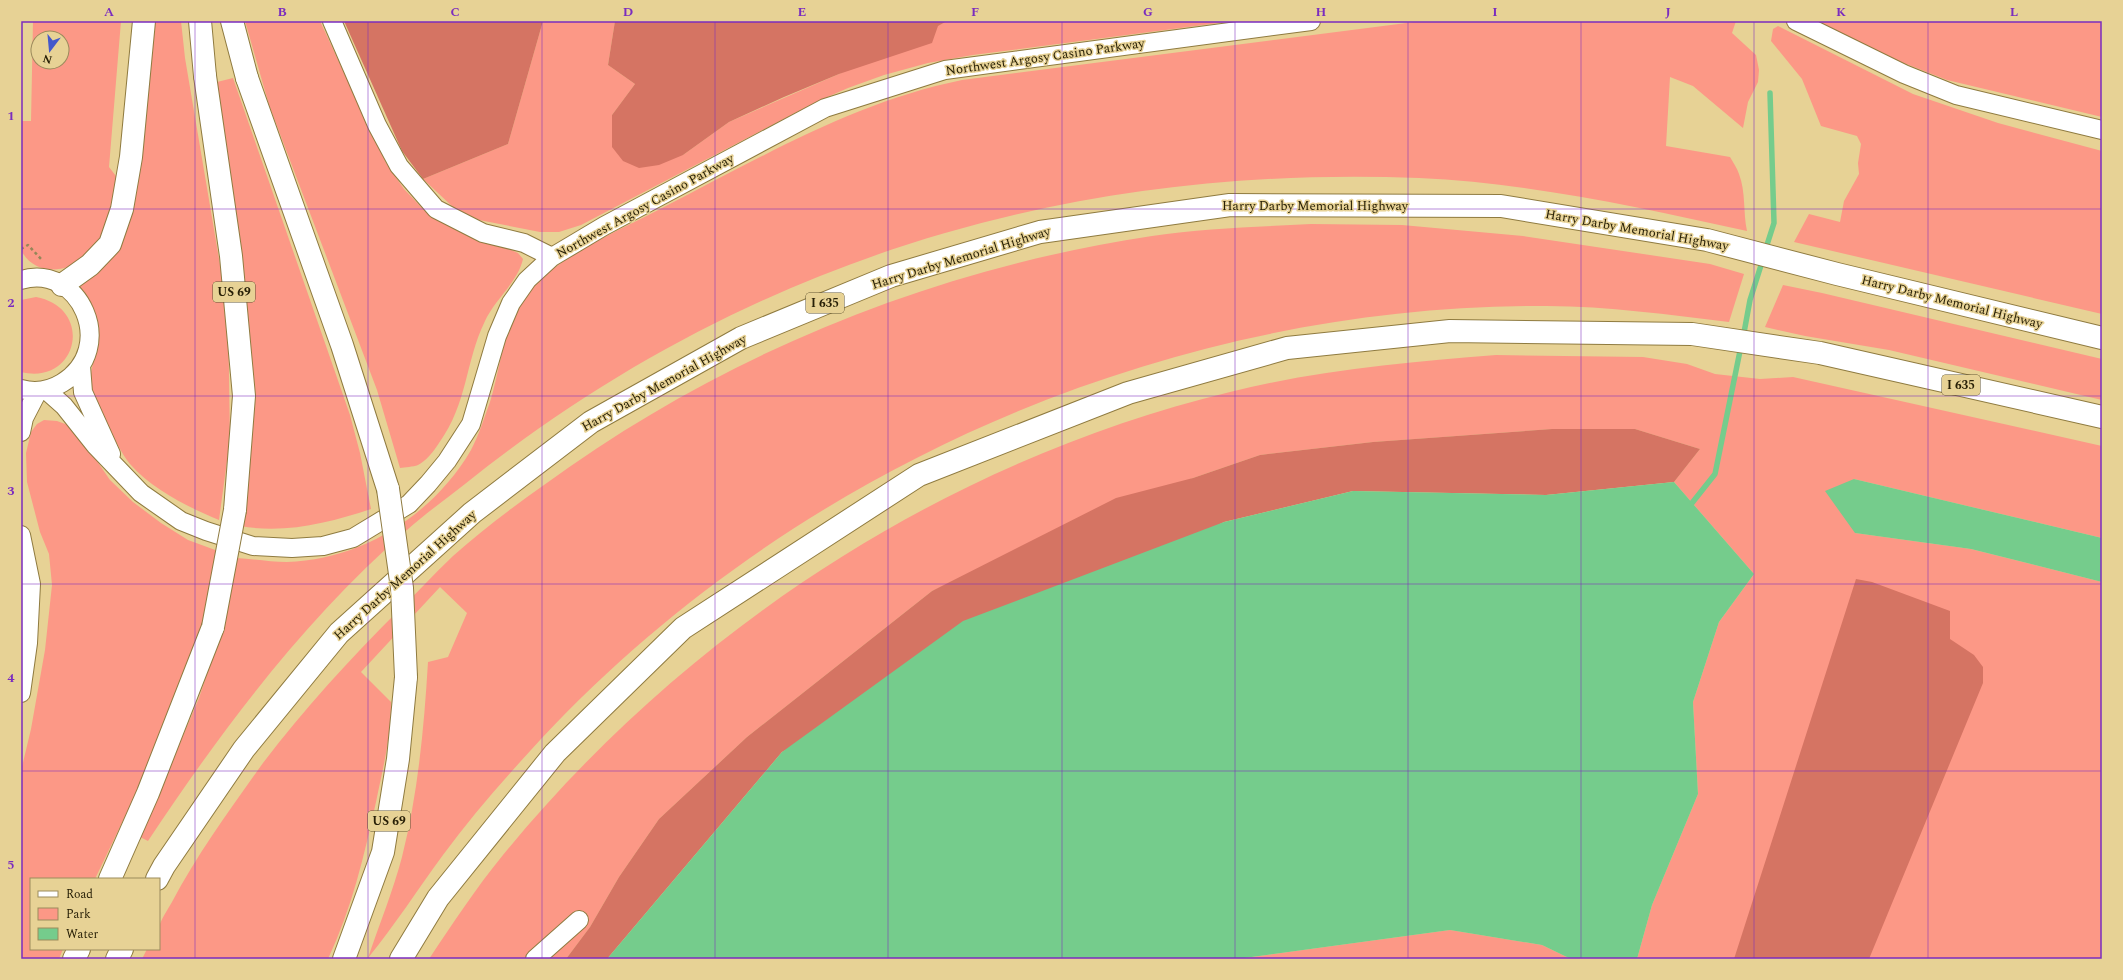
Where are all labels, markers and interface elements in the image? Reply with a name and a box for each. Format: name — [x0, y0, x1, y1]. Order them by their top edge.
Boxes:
text: A — [104, 2, 114, 22]
text: B — [277, 2, 287, 22]
text: C — [450, 2, 460, 22]
text: D — [623, 2, 633, 22]
text: E — [798, 2, 807, 22]
text: F — [971, 2, 979, 22]
text: G — [1143, 2, 1153, 22]
text: H — [1316, 2, 1327, 22]
text: I — [1492, 2, 1498, 22]
text: J — [1665, 2, 1671, 22]
text: K — [1836, 2, 1846, 22]
text: L — [2010, 2, 2018, 22]
north arrow — [30, 30, 70, 70]
street label: Northwest Argosy Casino Parkway — [944, 33, 1146, 81]
text: N — [41, 50, 54, 69]
text: 1 — [7, 106, 15, 126]
street label: Northwest Argosy Casino Parkway — [552, 148, 738, 263]
street label: Harry Darby Memorial Highway — [1222, 196, 1409, 216]
street label: Harry Darby Memorial Highway — [1544, 204, 1731, 256]
street label: Harry Darby Memorial Highway — [869, 221, 1054, 295]
street label: Harry Darby Memorial Highway — [1859, 270, 2045, 334]
road number: US 69 — [213, 282, 255, 302]
text: 2 — [7, 293, 15, 313]
road number: I 635 — [806, 293, 844, 313]
street label: Harry Darby Memorial Highway — [578, 329, 751, 437]
road number: I 635 — [1942, 375, 1980, 395]
text: 3 — [7, 481, 15, 501]
street label: Harry Darby Memorial Highway — [329, 505, 481, 645]
text: 4 — [7, 668, 15, 688]
road number: US 69 — [368, 811, 410, 831]
text: 5 — [7, 855, 15, 875]
legend — [30, 878, 160, 950]
text: Road — [66, 885, 93, 904]
text: Park — [66, 905, 91, 924]
text: Water — [66, 925, 98, 944]

